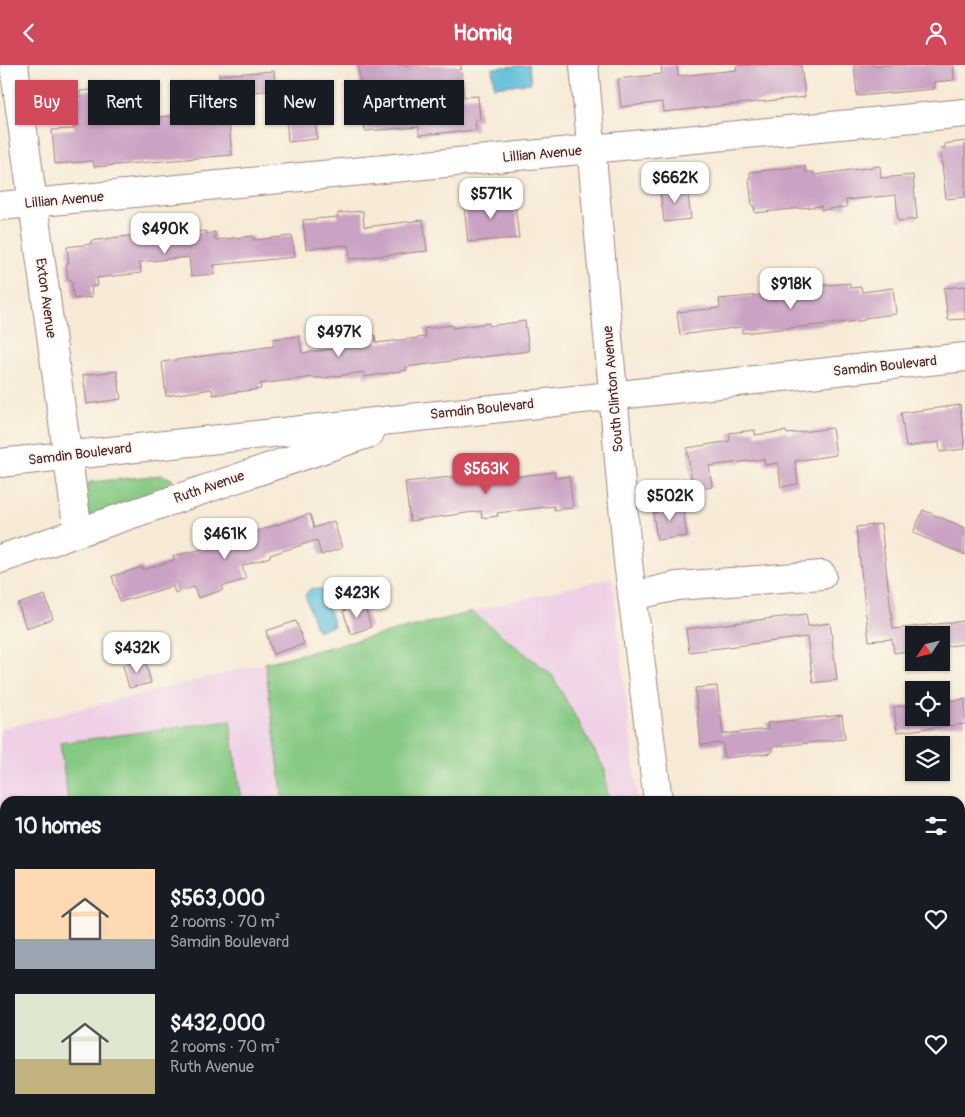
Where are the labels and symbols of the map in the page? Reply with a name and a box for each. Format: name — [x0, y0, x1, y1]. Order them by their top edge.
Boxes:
street label: Lillian Avenue — [502, 142, 582, 166]
pin: $662K — [640, 161, 710, 204]
pin: $571K — [456, 177, 526, 220]
street label: Lillian Avenue — [24, 188, 104, 212]
pin: $490K — [130, 213, 200, 255]
street label: Exton Avenue — [32, 257, 60, 339]
pin: $918K — [756, 267, 826, 310]
pin: $497K — [304, 315, 374, 358]
street label: South Clinton Avenue — [599, 325, 627, 453]
street label: Samdin Boulevard — [832, 352, 938, 380]
street label: Samdin Boulevard — [429, 395, 535, 423]
street label: Samdin Boulevard — [27, 439, 133, 469]
pin: $563K — [451, 453, 521, 495]
street label: Ruth Avenue — [172, 467, 247, 507]
pin: $502K — [635, 479, 705, 522]
pin: $461K — [190, 517, 260, 560]
pin: $423K — [322, 577, 392, 619]
north arrow — [905, 626, 950, 671]
pin: $432K — [102, 631, 172, 674]

